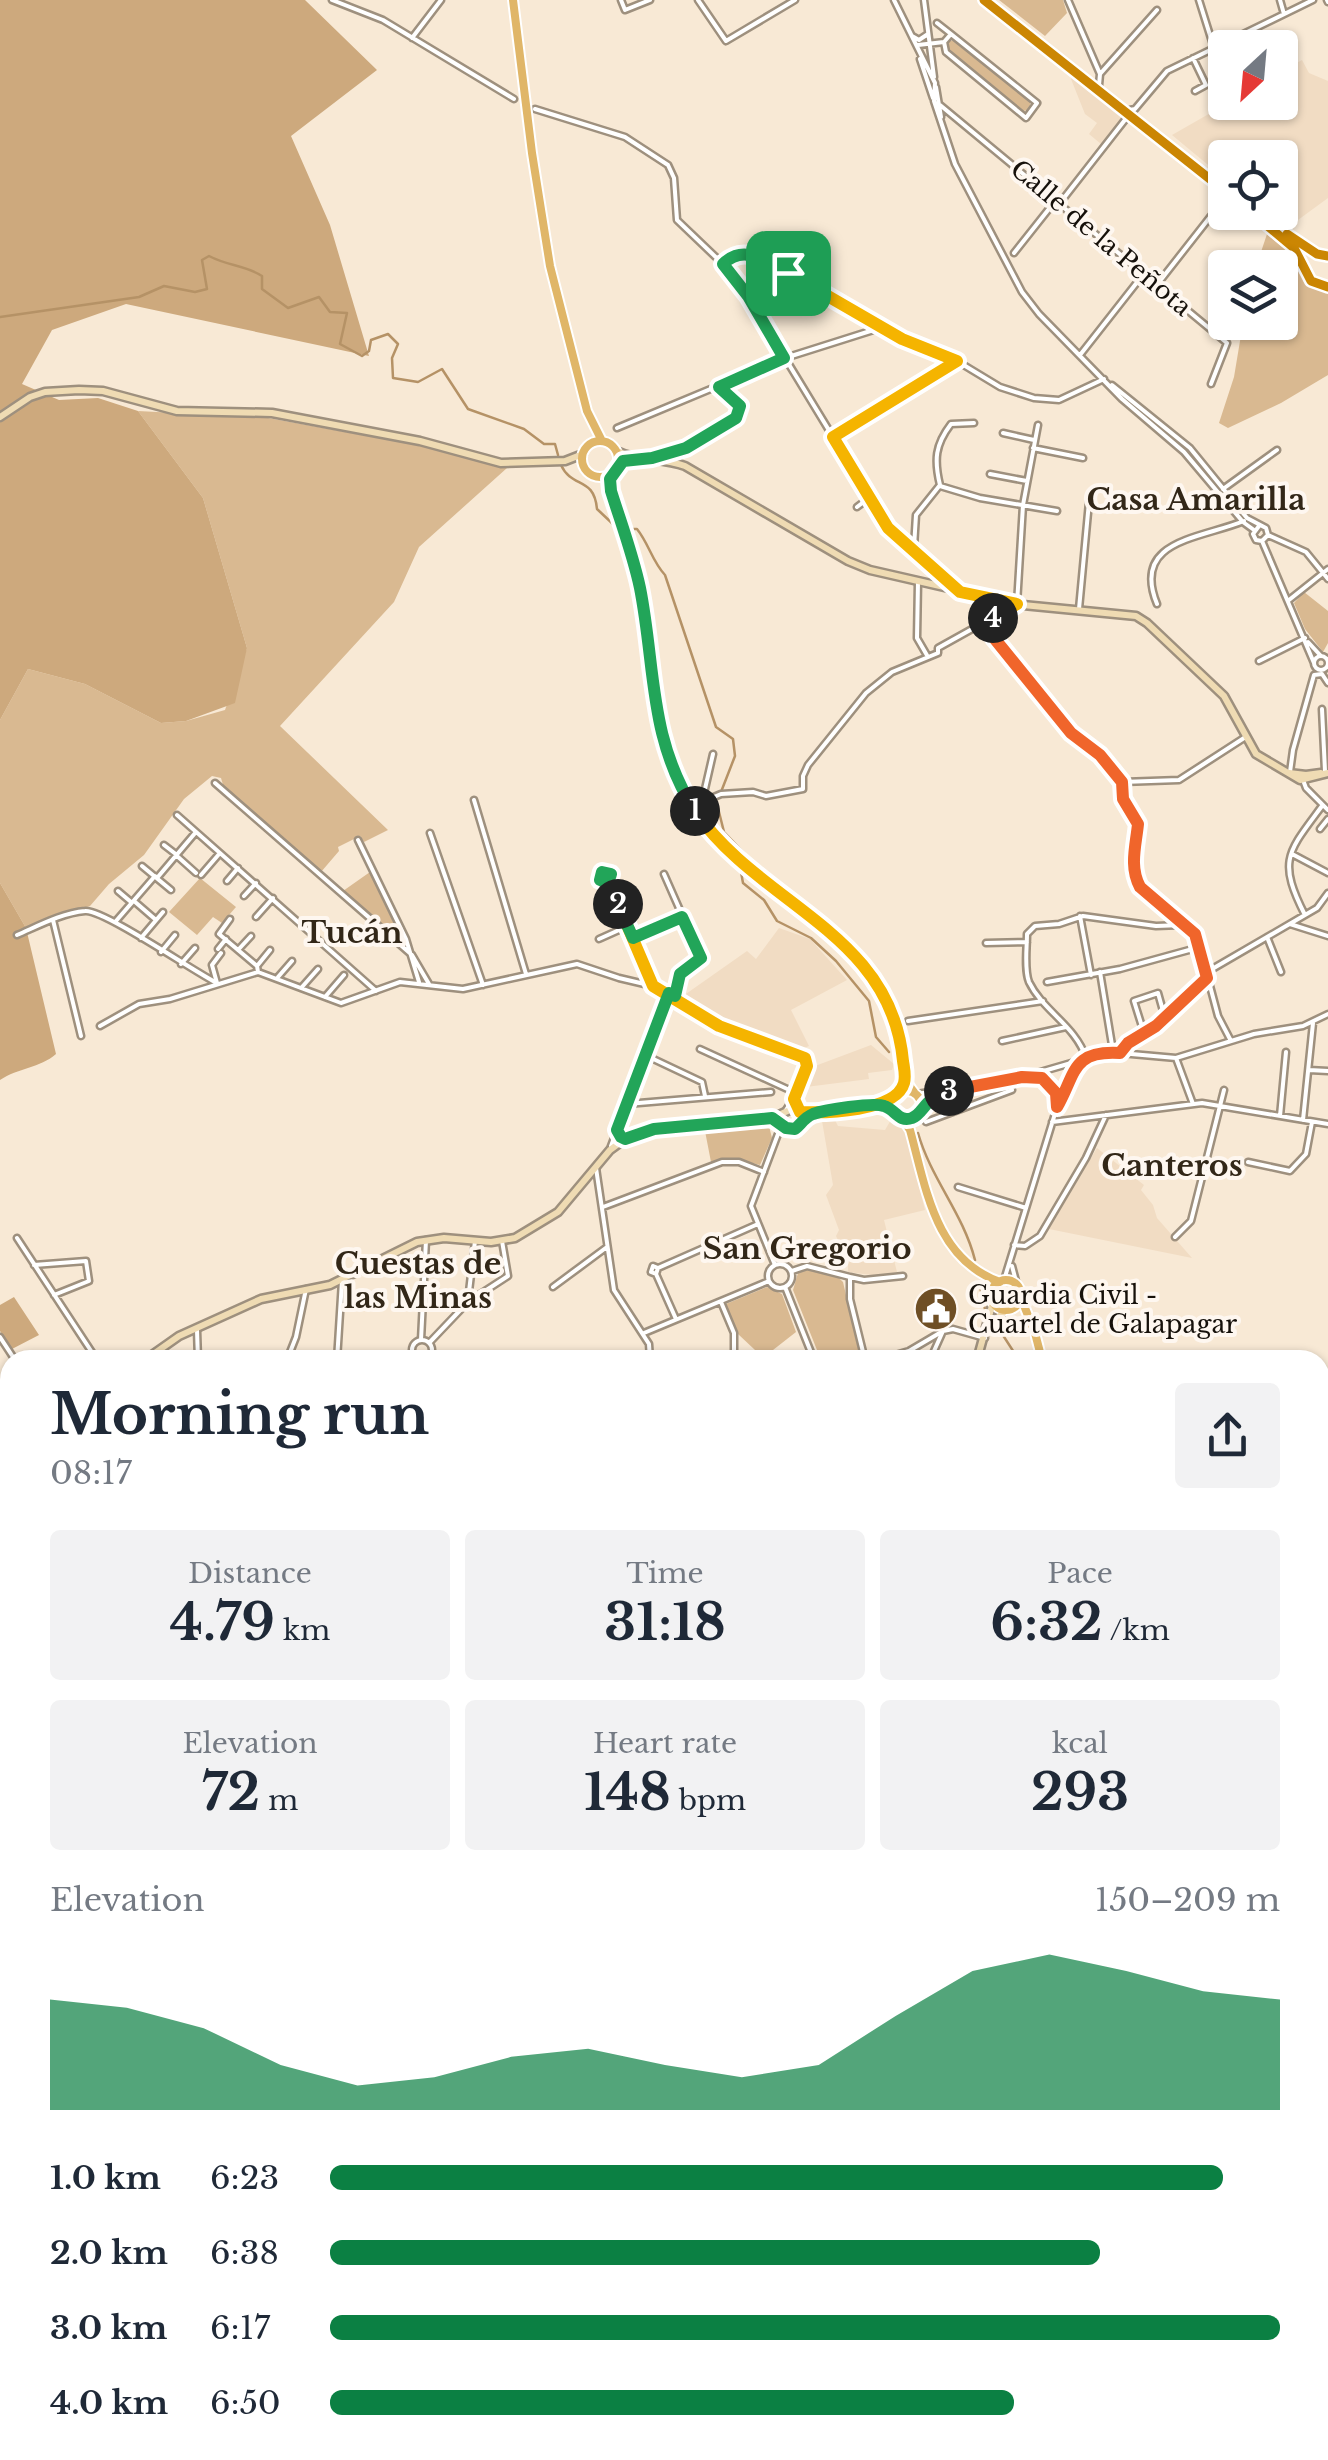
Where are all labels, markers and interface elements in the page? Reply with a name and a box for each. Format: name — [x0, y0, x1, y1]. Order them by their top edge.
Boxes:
north arrow — [1208, 30, 1298, 120]
map controls — [1208, 30, 1298, 340]
button: locate — [1208, 140, 1298, 230]
street label: Calle de la Peñota — [1004, 153, 1198, 323]
pin — [746, 231, 831, 316]
icon: arrive — [761, 246, 816, 301]
button: layers — [1208, 250, 1298, 340]
district label: Casa Amarilla — [1087, 481, 1305, 518]
pin: 4 — [968, 593, 1018, 643]
text: 4 — [984, 600, 1002, 635]
pin: 1 — [670, 786, 720, 836]
text: 1 — [689, 793, 701, 828]
pin: 2 — [593, 879, 643, 929]
text: 2 — [609, 886, 627, 921]
district label: Tucán — [301, 914, 403, 951]
pin: 3 — [924, 1066, 974, 1116]
text: 3 — [940, 1073, 958, 1108]
district label: Canteros — [1101, 1147, 1243, 1184]
district label: San Gregorio — [703, 1230, 911, 1267]
district label: Cuestas de las Minas — [335, 1245, 501, 1316]
place label: Guardia Civil - Cuartel de Galapagar — [968, 1280, 1237, 1340]
public building icon: Guardia Civil - Cuartel de Galapagar — [913, 1286, 959, 1332]
text: Morning run — [50, 1381, 429, 1449]
button: share — [1175, 1383, 1280, 1488]
text: 08:17 — [50, 1453, 132, 1493]
text: Distance — [188, 1556, 312, 1591]
text: Time — [626, 1556, 704, 1591]
text: Pace — [1047, 1556, 1113, 1591]
text: 4.79 — [170, 1591, 275, 1654]
text: 31:18 — [604, 1591, 726, 1654]
text: 6:32 — [990, 1591, 1103, 1654]
text: km — [275, 1613, 330, 1648]
text: /km — [1103, 1613, 1170, 1648]
text: Elevation — [182, 1726, 318, 1761]
text: Heart rate — [593, 1726, 737, 1761]
text: kcal — [1052, 1726, 1108, 1761]
text: 72 — [202, 1761, 260, 1824]
text: 148 — [584, 1761, 671, 1824]
text: 293 — [1031, 1761, 1129, 1824]
text: m — [260, 1783, 298, 1818]
text: bpm — [671, 1783, 746, 1818]
text: Elevation — [50, 1880, 204, 1920]
text: 150–209 m — [1095, 1880, 1280, 1920]
text: 1.0 km — [50, 2158, 161, 2198]
text: 6:23 — [210, 2158, 279, 2198]
text: 2.0 km — [50, 2233, 168, 2273]
text: 6:38 — [210, 2233, 279, 2273]
text: 3.0 km — [50, 2308, 167, 2348]
text: 6:17 — [210, 2308, 270, 2348]
text: 4.0 km — [50, 2383, 168, 2423]
text: 6:50 — [210, 2383, 281, 2423]

